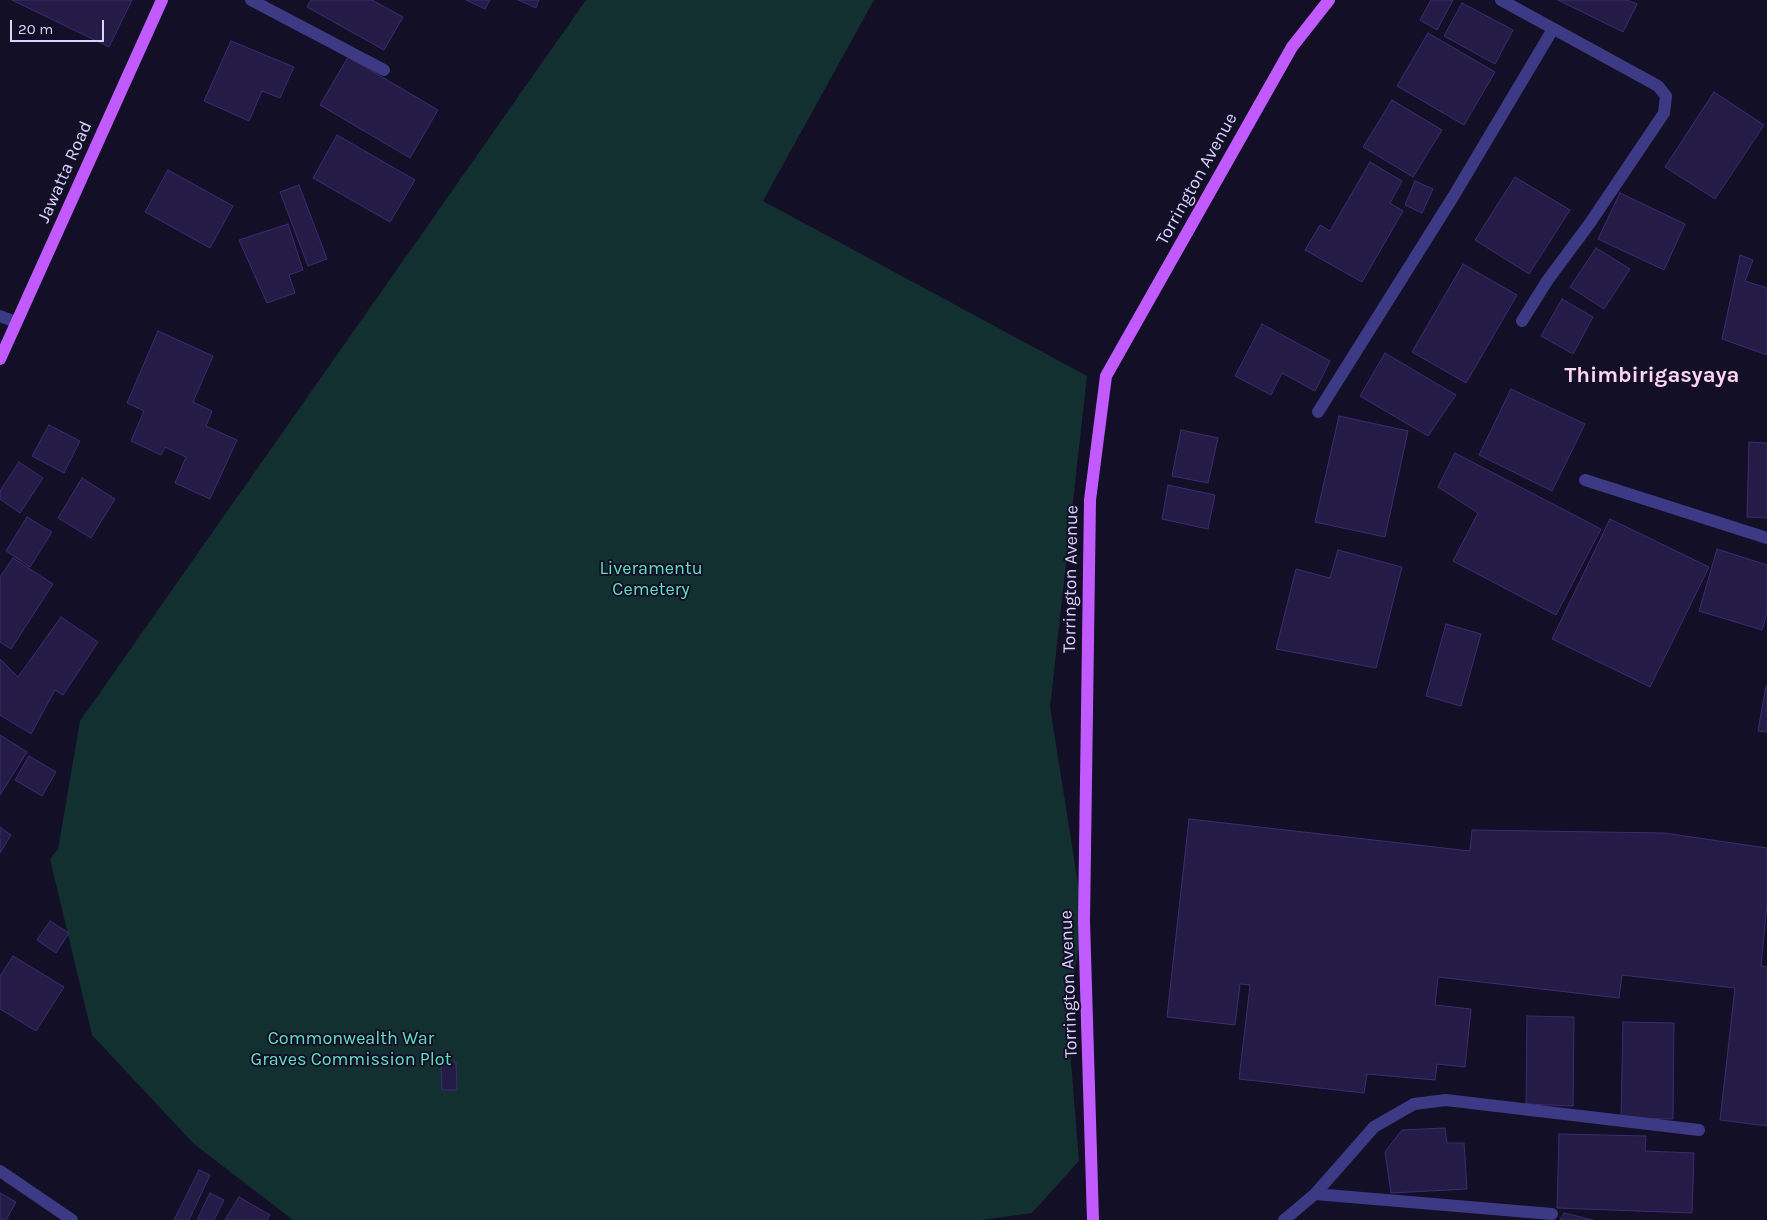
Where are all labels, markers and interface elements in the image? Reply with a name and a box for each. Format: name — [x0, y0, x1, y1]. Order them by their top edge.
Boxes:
scale bar — [12, 10, 106, 42]
text: 20 m — [18, 20, 53, 38]
street label: Torrington Avenue — [1152, 109, 1242, 249]
street label: Jawatta Road — [33, 118, 97, 226]
district label: Thimbirigasyaya — [1565, 363, 1739, 389]
street label: Torrington Avenue — [1059, 505, 1083, 653]
park label: Liveramentu Cemetery — [599, 558, 703, 600]
street label: Torrington Avenue — [1056, 910, 1082, 1058]
park label: Commonwealth War Graves Commission Plot — [251, 1028, 451, 1070]

